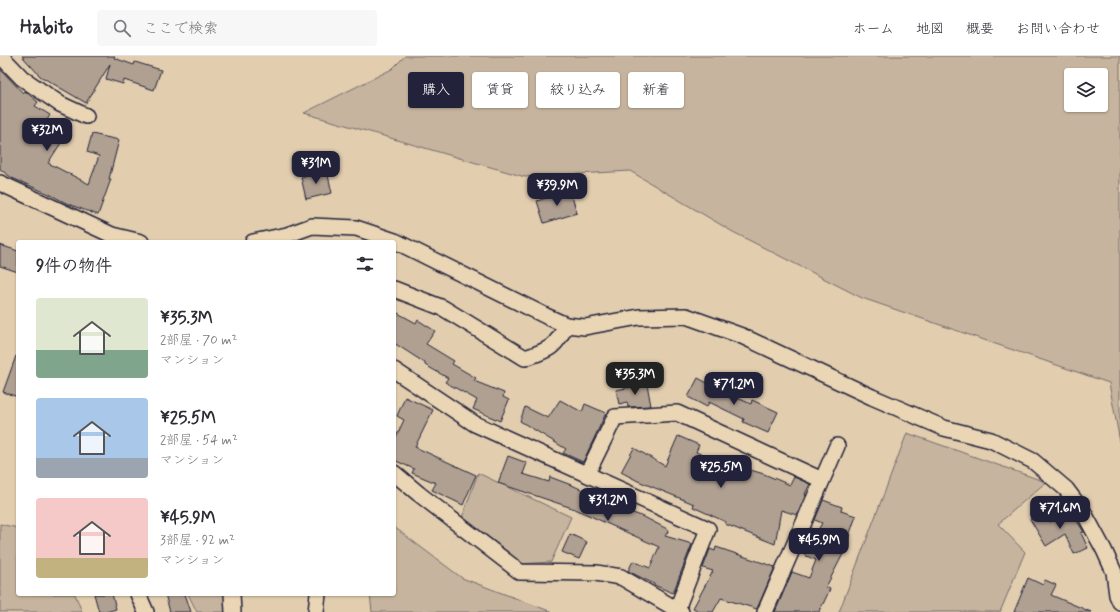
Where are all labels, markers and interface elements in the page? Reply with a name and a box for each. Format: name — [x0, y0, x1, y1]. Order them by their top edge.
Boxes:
search box — [97, 10, 377, 46]
text: Habito — [20, 15, 73, 40]
icon: search — [111, 17, 133, 39]
text: ここで検索 — [143, 19, 218, 39]
text: ホーム — [853, 20, 894, 38]
text: 地図 — [916, 20, 944, 38]
text: 概要 — [966, 20, 994, 38]
text: お問い合わせ — [1016, 20, 1100, 38]
map controls — [1064, 68, 1108, 112]
button: layers — [1064, 68, 1108, 112]
chip: 購入 — [408, 72, 464, 108]
chip: 賃貸 — [472, 72, 528, 108]
chip: 絞り込み — [536, 72, 620, 108]
chip: 新着 — [628, 72, 684, 108]
pin: ¥32M — [23, 118, 71, 152]
text: ¥32M — [31, 122, 63, 139]
pin: ¥31M — [292, 151, 340, 185]
text: ¥31M — [301, 155, 331, 172]
pin: ¥39.9M — [524, 173, 590, 207]
text: ¥39.9M — [536, 177, 578, 194]
icon: filters — [354, 253, 376, 275]
text: 9件の物件 — [36, 255, 112, 277]
text: ¥35.3M — [160, 307, 213, 329]
icon: home — [68, 314, 116, 362]
text: 2部屋 · 70 m² — [160, 332, 237, 349]
text: マンション — [160, 352, 224, 369]
pin: ¥35.3M — [602, 362, 668, 396]
text: ¥35.3M — [615, 366, 655, 383]
pin: ¥71.2M — [701, 372, 767, 406]
text: ¥71.2M — [713, 376, 755, 393]
text: ¥25.5M — [160, 407, 216, 429]
icon: home — [68, 414, 116, 462]
text: 2部屋 · 54 m² — [160, 432, 238, 449]
text: マンション — [160, 452, 224, 469]
pin: ¥25.5M — [688, 455, 754, 489]
text: ¥25.5M — [700, 459, 742, 476]
pin: ¥31.2M — [575, 488, 641, 522]
text: ¥31.2M — [588, 492, 628, 509]
pin: ¥71.6M — [1027, 496, 1093, 530]
text: ¥71.6M — [1039, 500, 1081, 517]
text: ¥45.9M — [160, 507, 216, 529]
icon: home — [68, 514, 116, 562]
pin: ¥45.9M — [786, 528, 852, 562]
text: 3部屋 · 92 m² — [160, 532, 235, 549]
text: ¥45.9M — [798, 532, 840, 549]
text: マンション — [160, 552, 224, 569]

